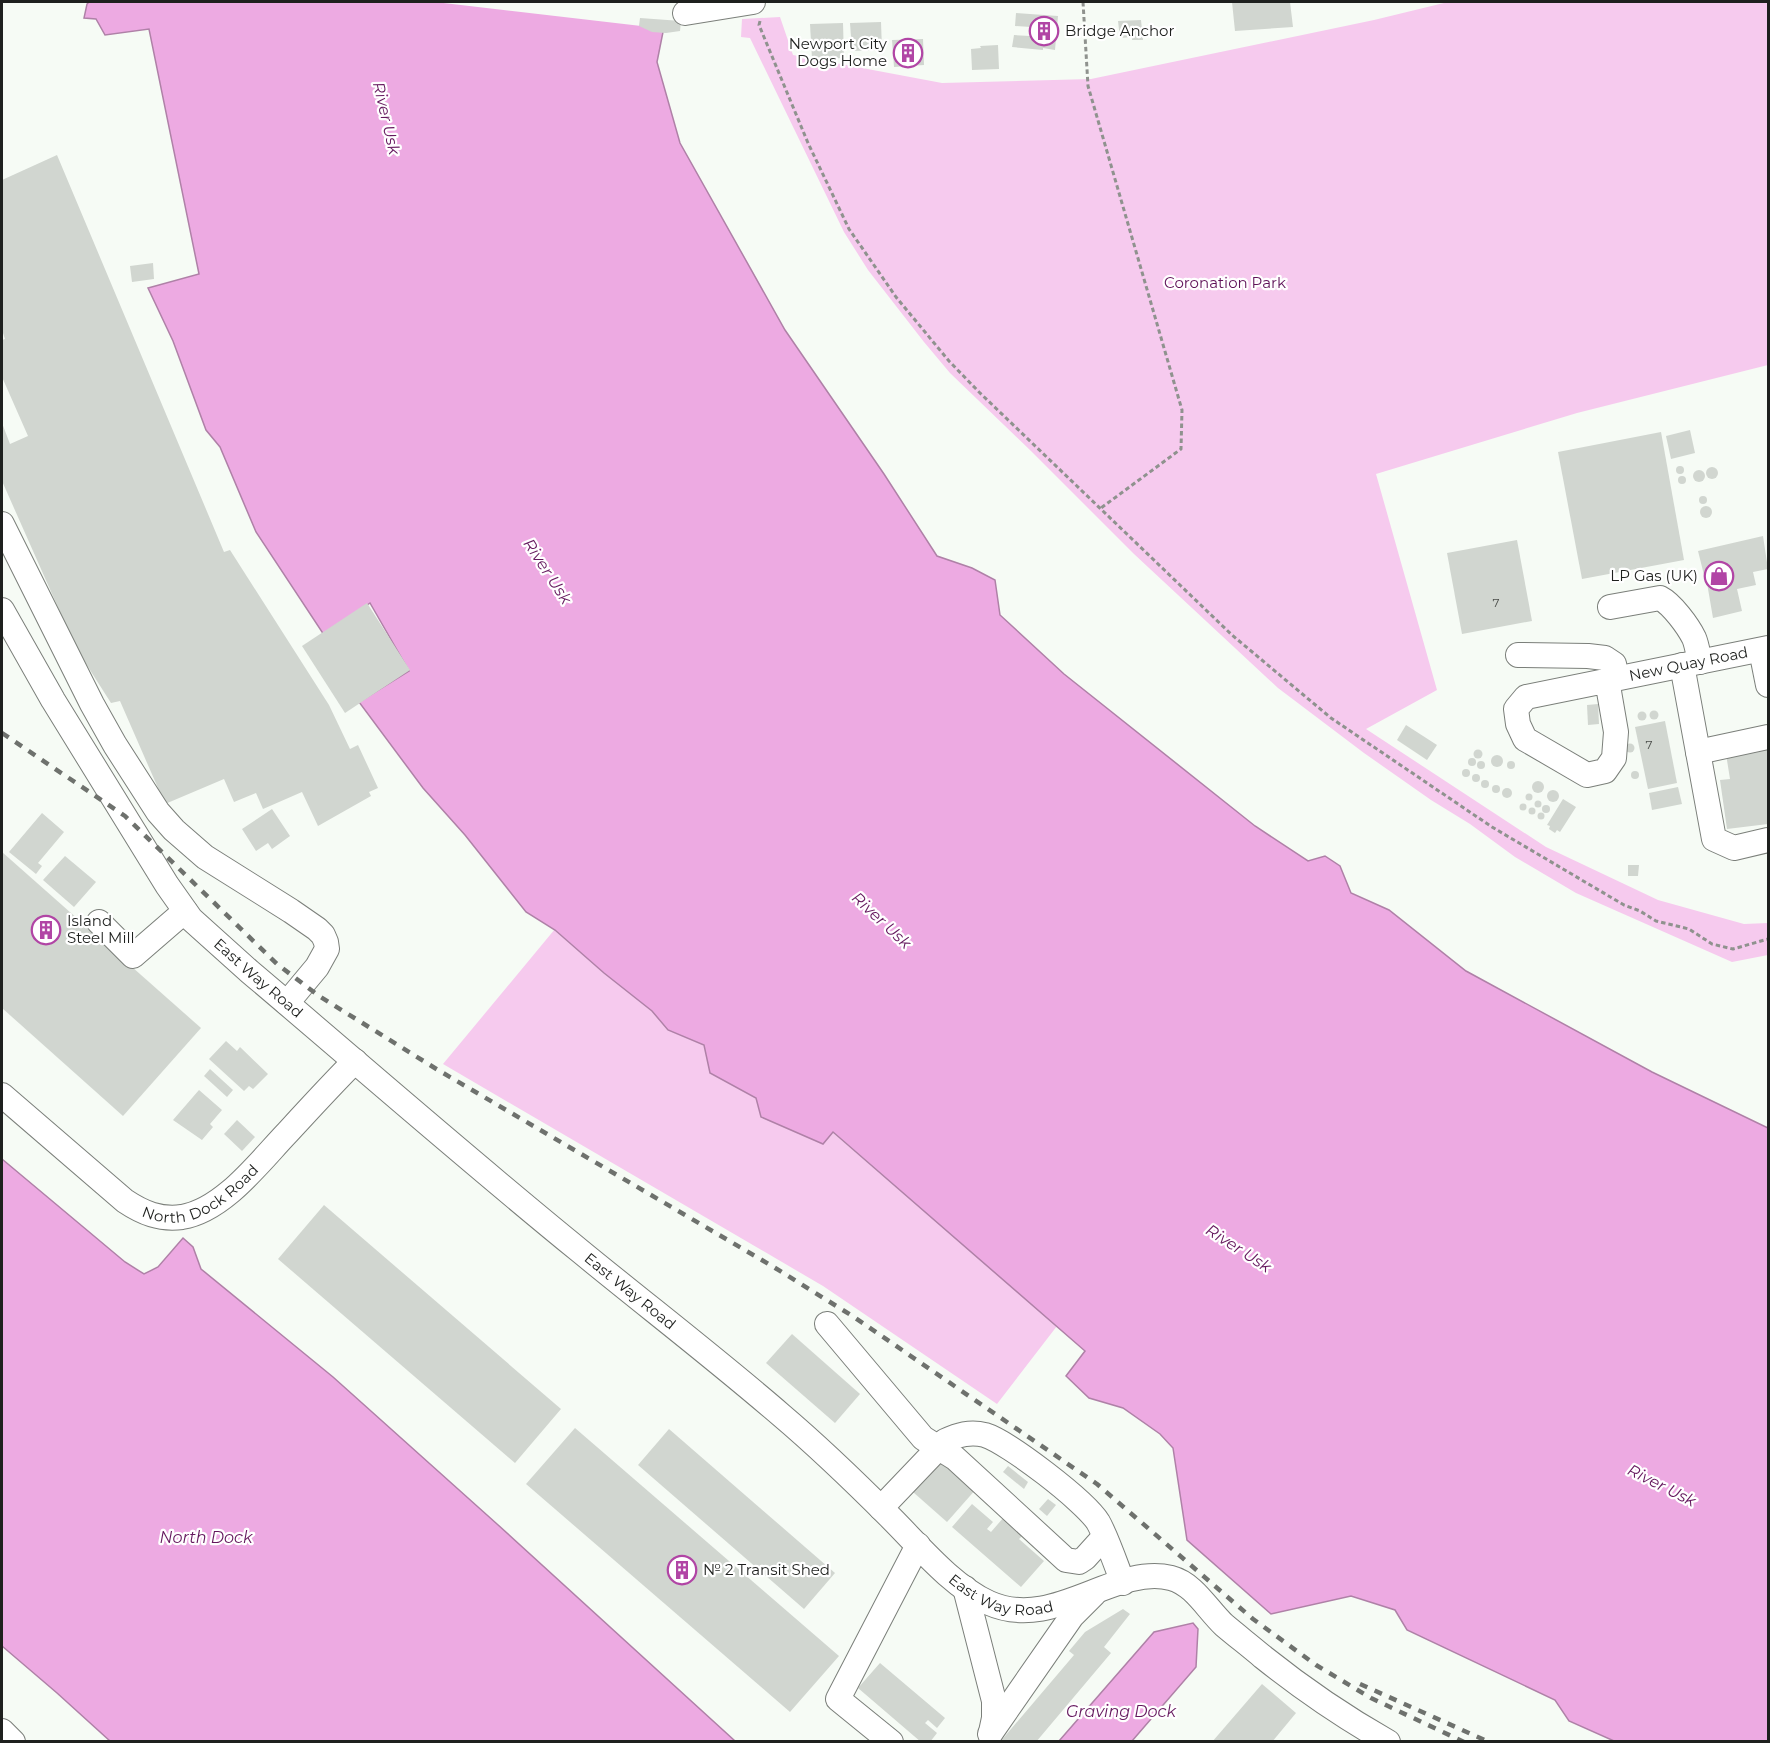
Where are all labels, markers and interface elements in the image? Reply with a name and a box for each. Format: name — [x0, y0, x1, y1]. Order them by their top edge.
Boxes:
building icon: Bridge Anchor — [1028, 15, 1060, 47]
place label: Bridge Anchor — [1065, 21, 1174, 40]
place label: Newport City Dogs Home — [789, 34, 888, 70]
building icon: Newport City Dogs Home — [892, 37, 924, 69]
water label: River Usk — [369, 80, 404, 158]
park label: Coronation Park — [1164, 273, 1286, 292]
water label: River Usk — [519, 535, 577, 609]
shop icon: LP Gas (UK) — [1703, 560, 1735, 592]
place label: LP Gas (UK) — [1610, 566, 1698, 585]
house number: 7 — [1492, 595, 1500, 610]
street label: New Quay Road — [1627, 642, 1750, 685]
house number: 7 — [1645, 737, 1653, 752]
water label: River Usk — [848, 888, 916, 954]
place label: Island Steel Mill — [67, 911, 135, 947]
building icon: Island Steel Mill — [30, 914, 62, 946]
street label: East Way Road — [210, 934, 307, 1022]
street label: North Dock Road — [140, 1160, 262, 1227]
water label: River Usk — [1202, 1220, 1276, 1277]
street label: East Way Road — [581, 1249, 680, 1333]
water label: River Usk — [1624, 1460, 1700, 1511]
water label: North Dock — [160, 1528, 254, 1547]
building icon: № 2 Transit Shed — [666, 1554, 698, 1586]
place label: № 2 Transit Shed — [703, 1560, 830, 1579]
street label: East Way Road — [945, 1570, 1055, 1619]
water label: Graving Dock — [1066, 1702, 1177, 1721]

